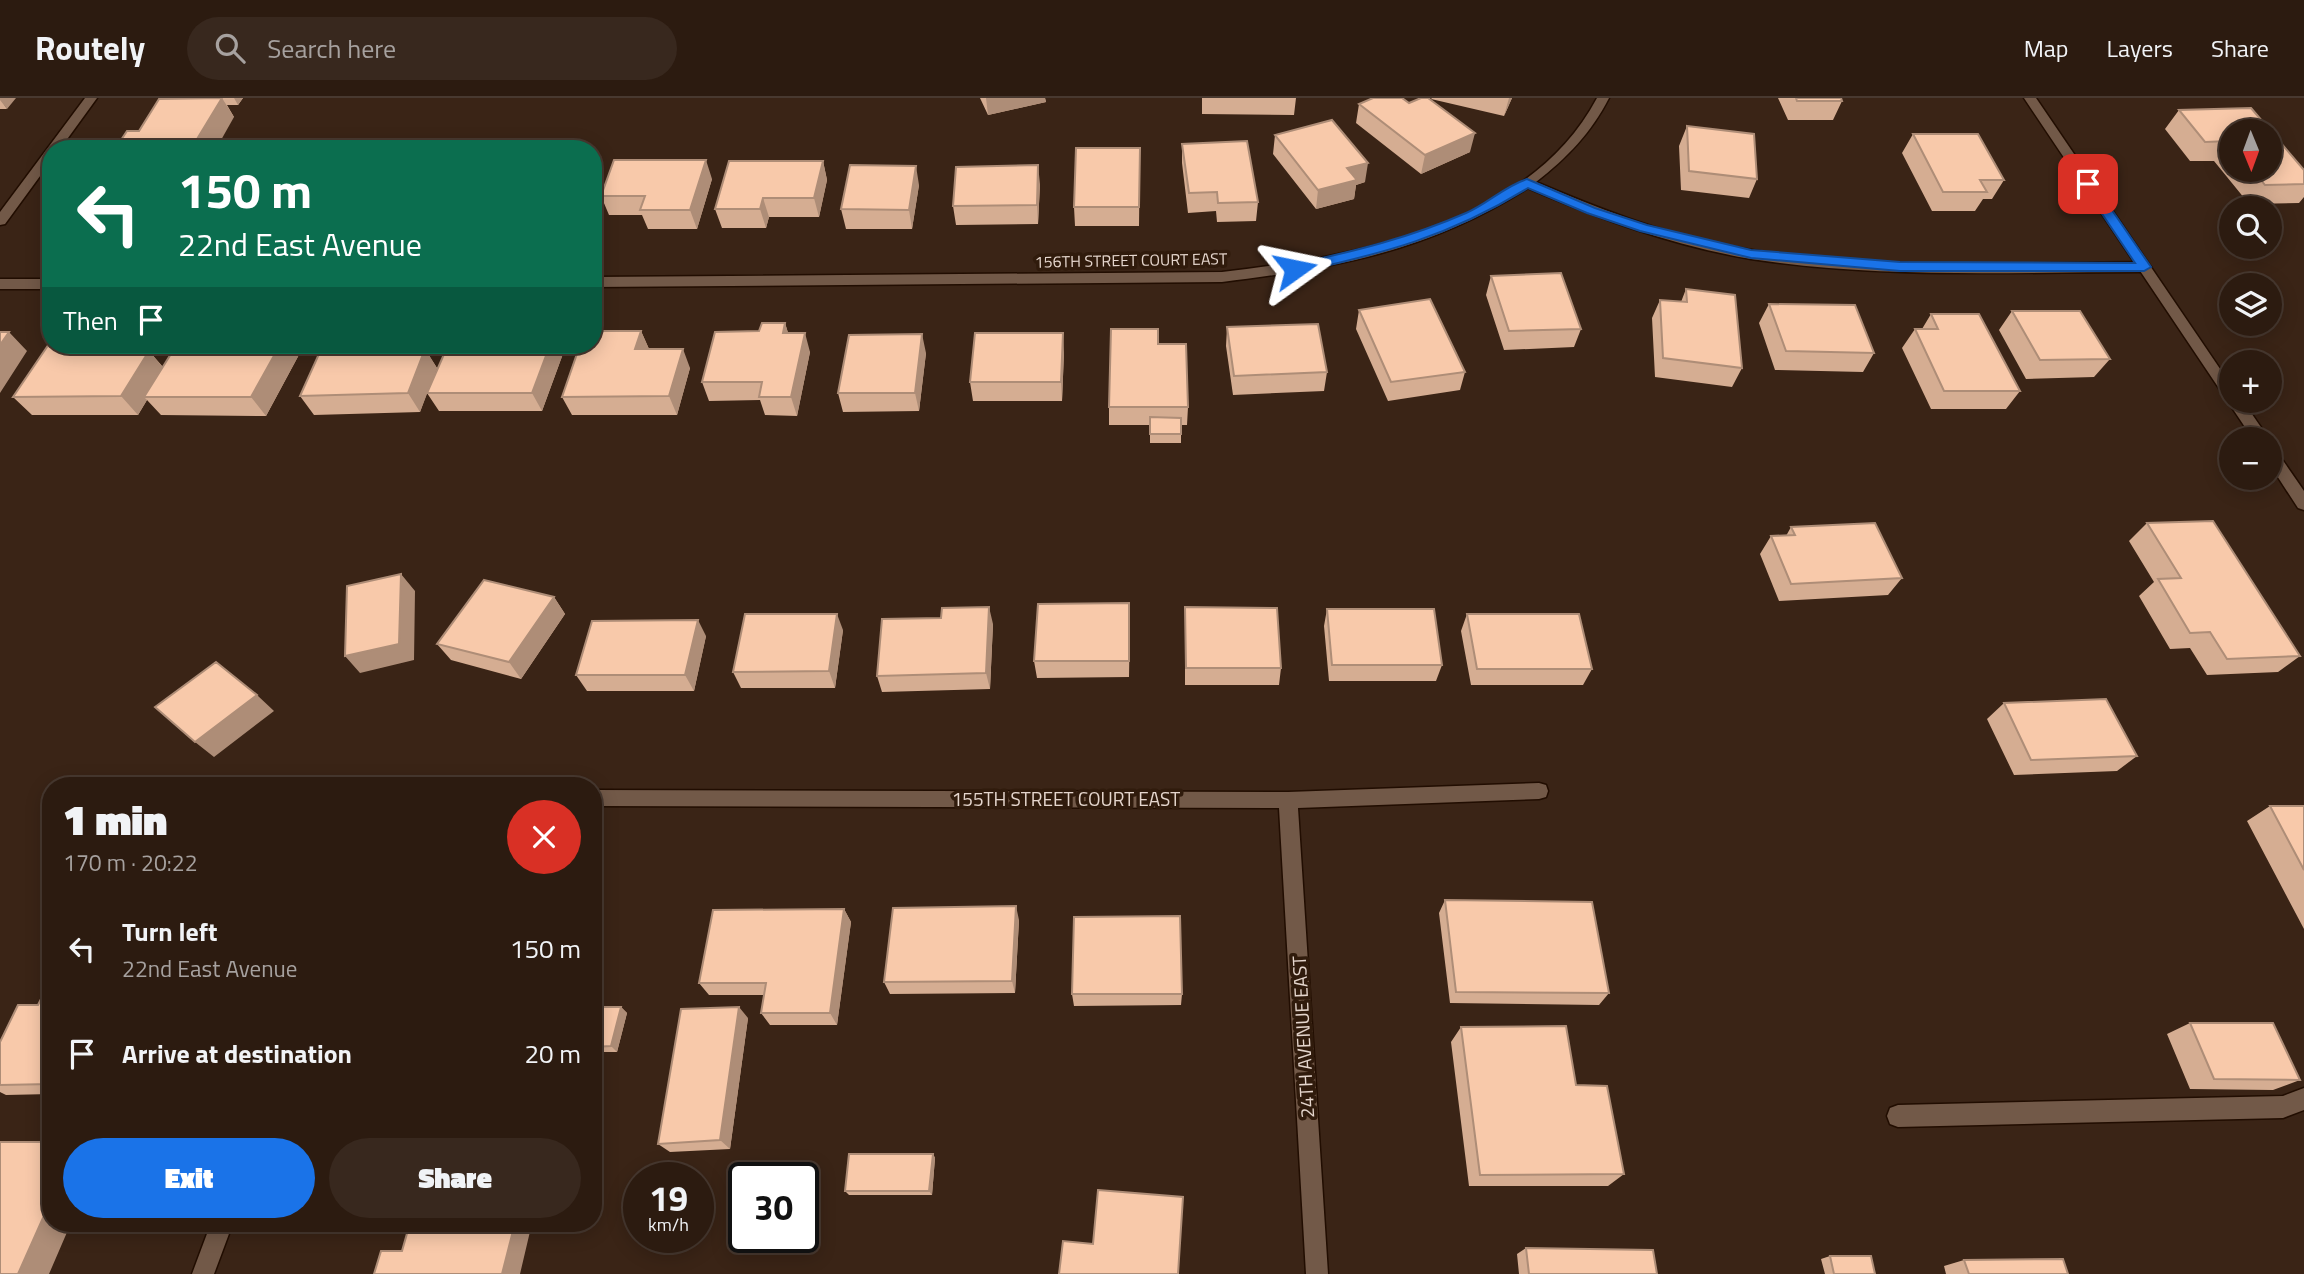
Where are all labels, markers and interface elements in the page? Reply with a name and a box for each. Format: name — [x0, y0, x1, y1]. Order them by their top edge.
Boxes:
search box — [187, 17, 677, 80]
text: Routely — [35, 23, 145, 73]
icon: search — [211, 29, 249, 67]
text: Search here — [267, 29, 396, 68]
text: Map — [2024, 30, 2069, 66]
text: Layers — [2107, 30, 2173, 66]
text: Share — [2211, 30, 2269, 66]
north arrow — [2219, 119, 2282, 182]
map controls — [2219, 119, 2282, 490]
text: 150 m — [178, 152, 312, 227]
pin — [2058, 154, 2118, 214]
icon: arrive — [2069, 165, 2107, 203]
icon: left — [63, 168, 154, 259]
button: search — [2219, 196, 2282, 259]
text: 22nd East Avenue — [178, 220, 422, 268]
position arrow — [1258, 232, 1332, 306]
street label: 156TH STREET COURT EAST — [1035, 246, 1228, 274]
button: layers — [2219, 273, 2282, 336]
text: Then — [63, 301, 118, 340]
icon: arrive — [132, 301, 170, 339]
button: + — [2219, 350, 2282, 413]
button: − — [2219, 427, 2282, 490]
street label: 155TH STREET COURT EAST — [952, 784, 1180, 813]
text: 1 min — [63, 787, 167, 851]
button: close — [507, 800, 581, 874]
text: 170 m · 20:22 — [63, 845, 198, 880]
text: Turn left — [122, 912, 217, 951]
text: 150 m — [510, 929, 581, 968]
icon: left — [63, 930, 101, 968]
text: 22nd East Avenue — [122, 951, 297, 986]
street label: 24TH AVENUE EAST — [1284, 955, 1321, 1119]
text: Arrive at destination — [122, 1034, 352, 1073]
text: 20 m — [524, 1034, 581, 1073]
icon: arrive — [63, 1035, 101, 1073]
button: Exit — [63, 1138, 315, 1218]
button: Share — [329, 1138, 581, 1218]
speed limit sign: 30 — [728, 1162, 819, 1253]
text: 19 — [649, 1171, 688, 1225]
text: km/h — [648, 1211, 689, 1238]

